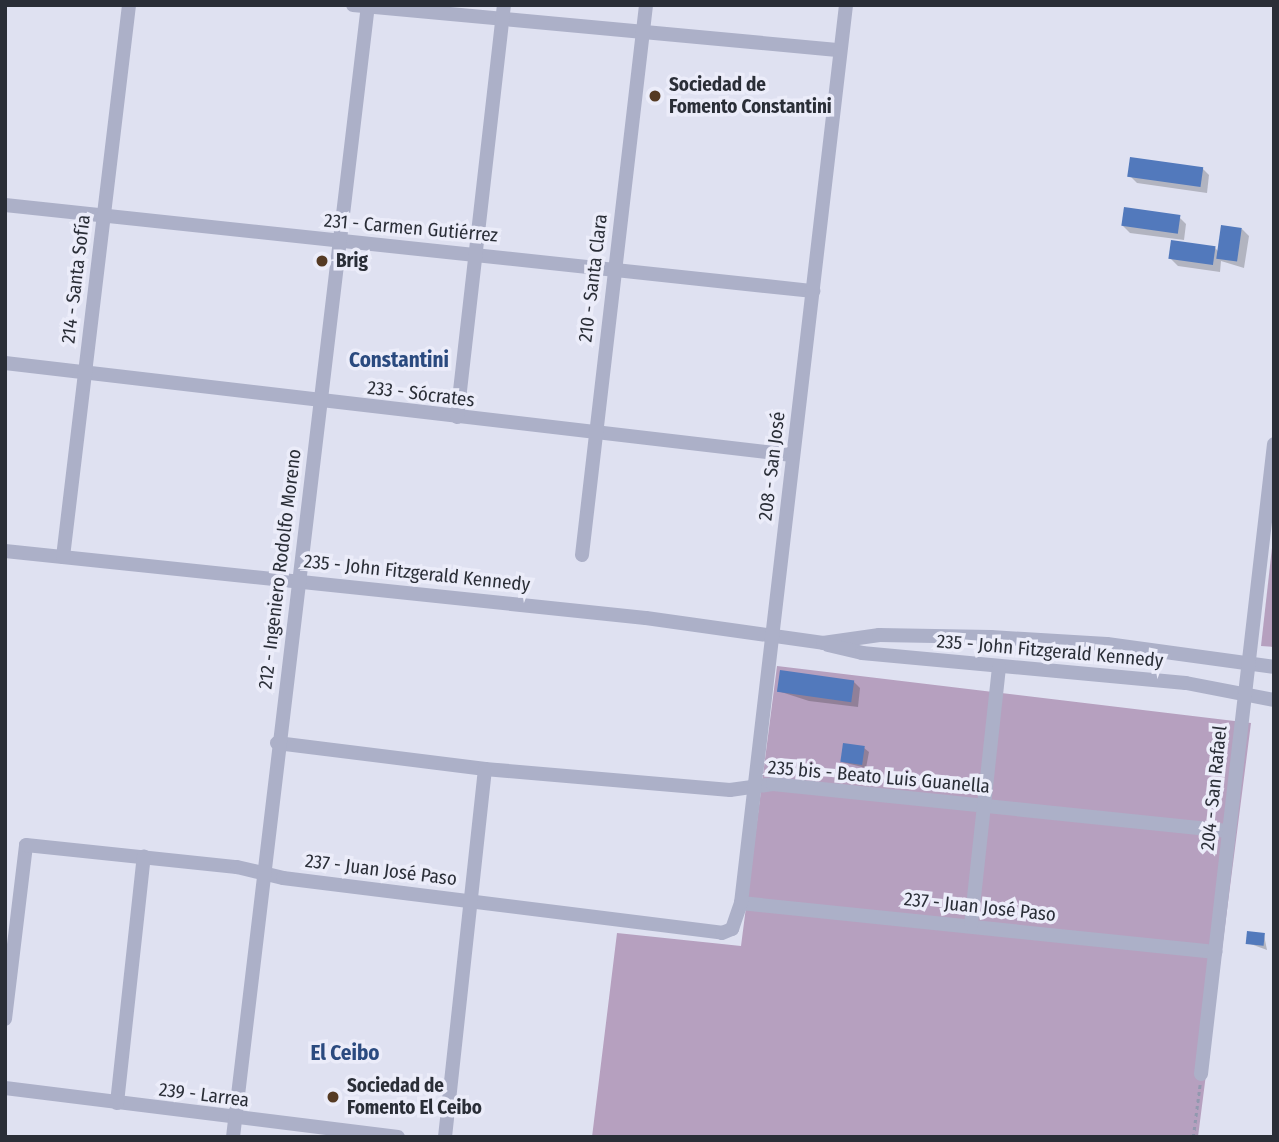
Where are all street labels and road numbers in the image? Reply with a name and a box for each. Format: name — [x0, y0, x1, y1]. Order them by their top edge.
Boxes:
street label: 231 - Carmen Gutiérrez — [323, 209, 499, 247]
street label: 214 - Santa Sofía — [57, 213, 95, 345]
street label: 210 - Santa Clara — [574, 213, 612, 343]
street label: 233 - Sócrates — [366, 376, 476, 412]
street label: 208 - San José — [754, 410, 790, 522]
street label: 212 - Ingeniero Rodolfo Moreno — [254, 448, 306, 690]
street label: 235 - John Fitzgerald Kennedy — [303, 550, 531, 596]
street label: 235 - John Fitzgerald Kennedy — [936, 630, 1164, 672]
street label: 204 - San Rafael — [1196, 725, 1232, 851]
street label: 235 bis - Beato Luis Guanella — [767, 756, 991, 798]
street label: 237 - Juan José Paso — [304, 849, 458, 891]
street label: 237 - Juan José Paso — [903, 888, 1057, 926]
street label: 239 - Larrea — [158, 1078, 250, 1112]

